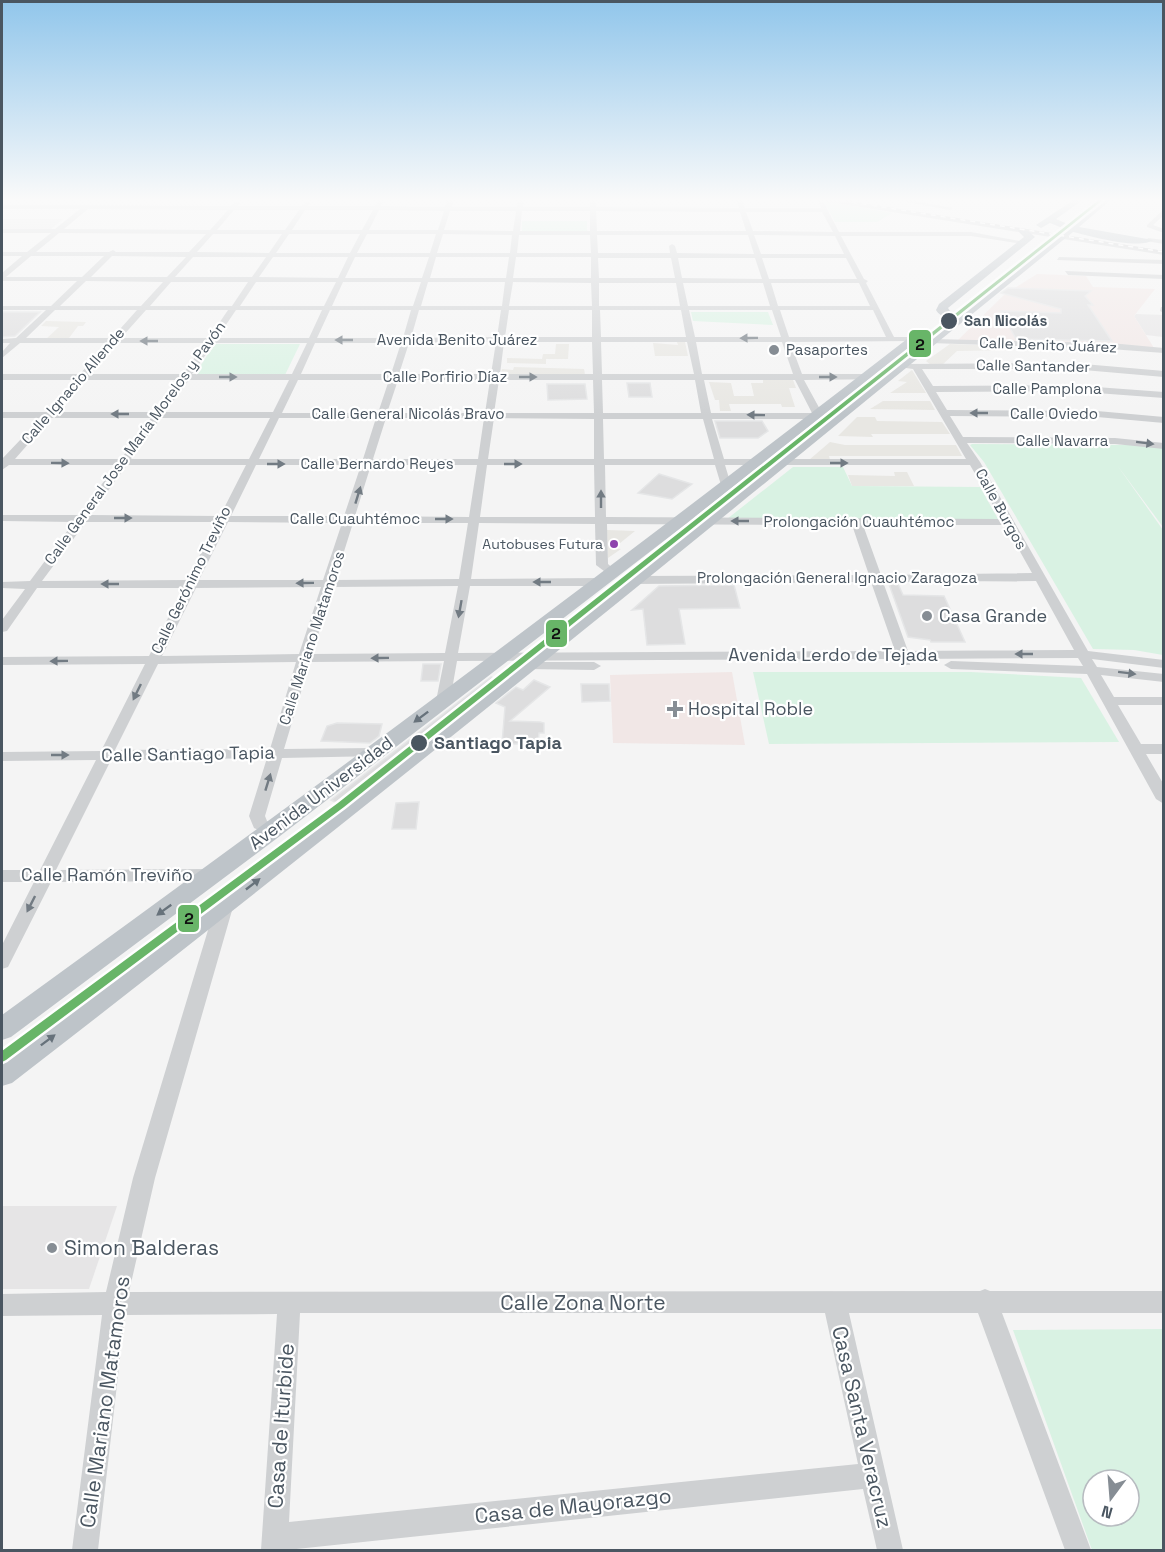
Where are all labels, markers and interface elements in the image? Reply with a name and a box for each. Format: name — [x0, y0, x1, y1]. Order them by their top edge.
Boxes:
marker: San Nicolás — [939, 311, 959, 331]
place label: San Nicolás — [964, 311, 1047, 330]
street label: Calle General Jose María Morelos y Pavón — [40, 317, 229, 568]
street label: Calle Ignacio Allende — [17, 323, 128, 448]
line badge: 2 — [908, 329, 932, 358]
street label: Avenida Benito Juárez — [377, 330, 537, 349]
one-way arrow — [739, 333, 758, 343]
street label: Calle Benito Juárez — [979, 333, 1117, 356]
text: 2 — [915, 334, 925, 355]
one-way arrow — [334, 335, 353, 345]
one-way arrow — [139, 336, 158, 346]
place label: Pasaportes — [786, 340, 868, 359]
marker: Pasaportes — [767, 343, 781, 357]
street label: Calle Santander — [976, 355, 1091, 376]
street label: Calle Porfirio Díaz — [383, 367, 507, 386]
one-way arrow — [218, 372, 237, 382]
one-way arrow — [518, 372, 537, 382]
one-way arrow — [818, 372, 837, 382]
street label: Calle Pamplona — [992, 379, 1102, 398]
street label: Calle General Nicolás Bravo — [311, 404, 505, 423]
street label: Calle Oviedo — [1010, 404, 1098, 423]
one-way arrow — [970, 408, 989, 418]
one-way arrow — [110, 409, 129, 419]
one-way arrow — [746, 410, 765, 420]
street label: Calle Navarra — [1016, 431, 1109, 450]
one-way arrow — [1135, 439, 1154, 448]
street label: Calle Bernardo Reyes — [300, 454, 454, 473]
one-way arrow — [50, 458, 69, 468]
one-way arrow — [830, 458, 849, 468]
one-way arrow — [266, 459, 285, 469]
one-way arrow — [503, 459, 522, 469]
street label: Calle Burgos — [971, 465, 1032, 553]
one-way arrow — [354, 486, 363, 504]
one-way arrow — [596, 490, 605, 509]
street label: Calle Gerónimo Treviño — [146, 503, 235, 657]
street label: Calle Cuauhtémoc — [290, 509, 420, 528]
street label: Prolongación Cuauhtémoc — [764, 512, 954, 531]
one-way arrow — [113, 513, 132, 523]
one-way arrow — [434, 514, 453, 524]
one-way arrow — [731, 516, 750, 526]
place label: Autobuses Futura — [482, 535, 603, 553]
marker: Autobuses Futura — [608, 538, 620, 550]
street label: Calle Mariano Matamoros — [274, 548, 349, 727]
street label: Prolongación General Ignacio Zaragoza — [697, 568, 977, 587]
one-way arrow — [532, 577, 551, 587]
one-way arrow — [295, 578, 314, 588]
one-way arrow — [100, 579, 119, 589]
one-way arrow — [456, 600, 465, 619]
place label: Casa Grande — [939, 604, 1047, 627]
marker: Casa Grande — [920, 609, 934, 623]
line badge: 2 — [545, 619, 568, 648]
text: 2 — [551, 623, 561, 644]
street label: Avenida Lerdo de Tejada — [728, 643, 938, 666]
one-way arrow — [1015, 649, 1034, 659]
one-way arrow — [370, 653, 389, 663]
one-way arrow — [49, 656, 68, 666]
one-way arrow — [1118, 669, 1137, 678]
one-way arrow — [132, 683, 141, 700]
place label: Hospital Roble — [688, 697, 813, 720]
marker: Hospital Roble — [666, 700, 684, 718]
one-way arrow — [414, 711, 429, 723]
street label: Avenida Universidad — [244, 731, 397, 854]
place label: Santiago Tapia — [434, 731, 563, 754]
marker: Santiago Tapia — [409, 733, 429, 753]
street label: Calle Santiago Tapia — [101, 740, 275, 767]
one-way arrow — [50, 750, 69, 760]
one-way arrow — [264, 772, 273, 790]
street label: Calle Ramón Treviño — [21, 863, 193, 886]
one-way arrow — [246, 878, 261, 890]
one-way arrow — [26, 895, 36, 913]
one-way arrow — [157, 904, 173, 916]
line badge: 2 — [177, 904, 200, 933]
text: 2 — [184, 908, 194, 929]
one-way arrow — [40, 1034, 56, 1046]
place label: Simon Balderas — [64, 1234, 219, 1261]
marker: Simon Balderas — [45, 1241, 59, 1255]
street label: Calle Mariano Matamoros — [73, 1274, 136, 1530]
street label: Calle Zona Norte — [500, 1289, 666, 1316]
street label: Casa Santa Veracruz — [826, 1323, 899, 1531]
street label: Casa de Iturbide — [261, 1342, 300, 1509]
north arrow — [1081, 1468, 1141, 1528]
street label: Casa de Mayorazgo — [473, 1482, 673, 1529]
text: N — [1099, 1500, 1115, 1524]

